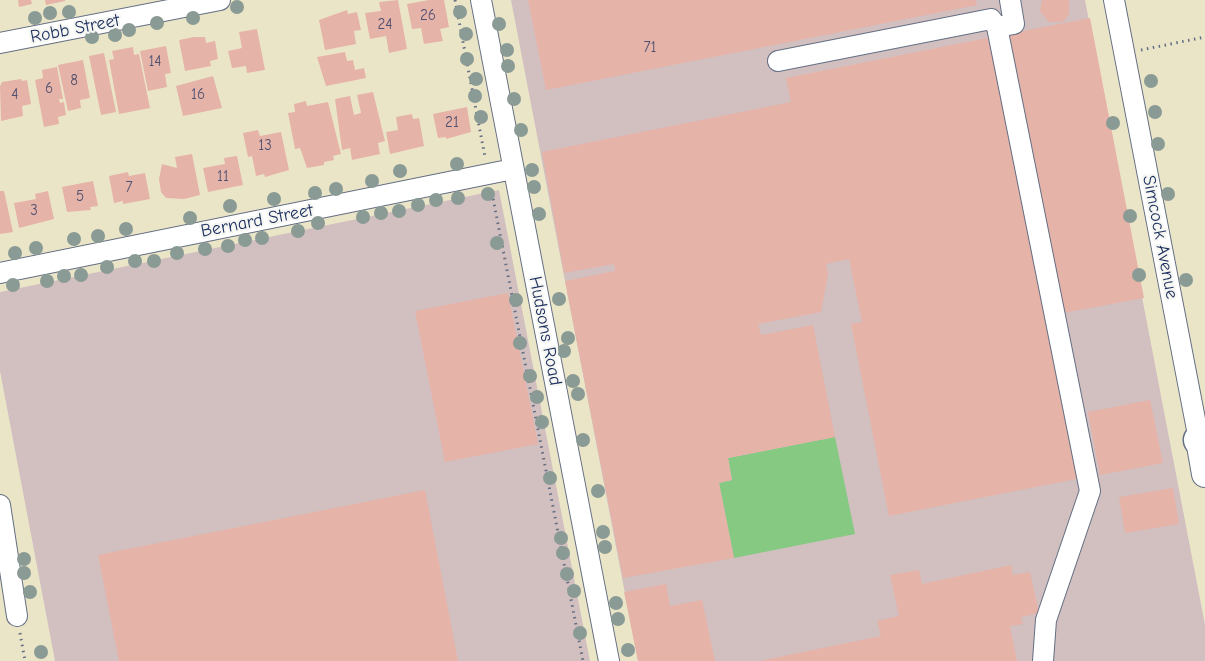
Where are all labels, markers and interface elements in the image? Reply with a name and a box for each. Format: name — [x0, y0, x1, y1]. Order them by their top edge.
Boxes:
house number: 26 — [420, 7, 436, 25]
street label: Robb Street — [29, 10, 121, 48]
house number: 24 — [377, 16, 393, 34]
house number: 71 — [643, 39, 657, 57]
house number: 14 — [148, 53, 162, 71]
house number: 8 — [70, 72, 78, 90]
house number: 6 — [45, 80, 53, 98]
house number: 4 — [11, 86, 19, 104]
house number: 16 — [191, 86, 205, 104]
house number: 21 — [445, 114, 459, 132]
house number: 13 — [258, 137, 272, 155]
house number: 11 — [217, 168, 229, 186]
street label: Simcock Avenue — [1137, 173, 1183, 301]
house number: 7 — [125, 179, 133, 197]
house number: 5 — [76, 188, 84, 206]
street label: Bernard Street — [199, 200, 315, 242]
house number: 3 — [30, 202, 38, 220]
street label: Hudsons Road — [524, 274, 566, 388]

